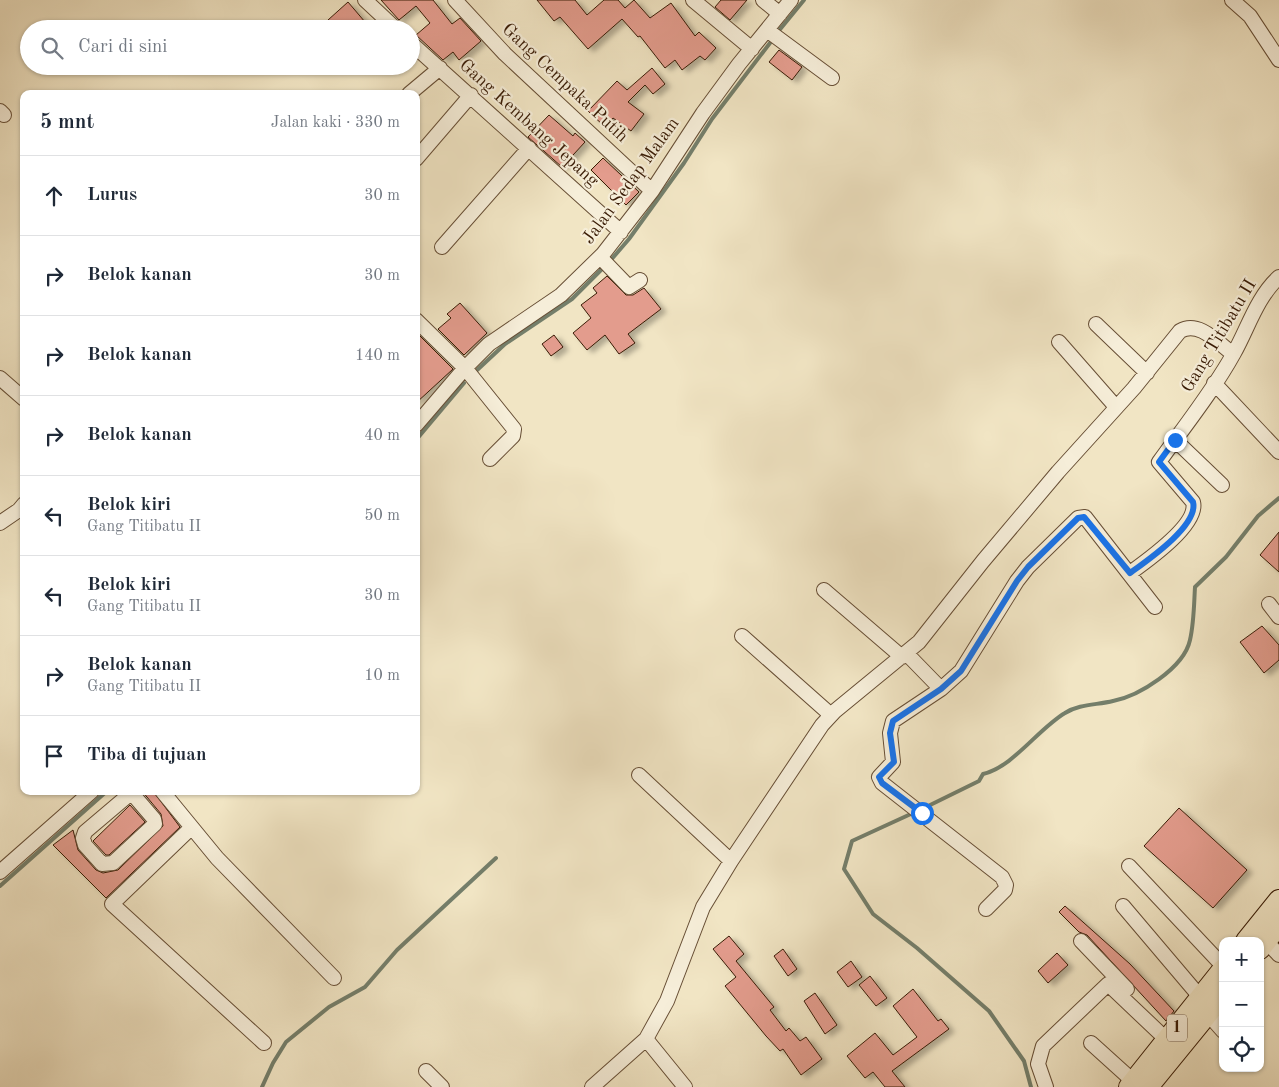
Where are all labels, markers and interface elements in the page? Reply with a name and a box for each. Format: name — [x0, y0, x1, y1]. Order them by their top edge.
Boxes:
search box — [20, 20, 420, 75]
street label: Gang Cempaka Putih — [498, 20, 632, 146]
icon: search — [38, 34, 66, 62]
text: Cari di sini — [78, 38, 168, 57]
street label: Gang Kembang Jepang — [456, 56, 602, 190]
text: 5 mnt — [40, 112, 94, 133]
text: Jalan kaki · 330 m — [271, 115, 400, 131]
street label: Jalan Sedap Malam — [579, 115, 683, 247]
icon: ahead — [40, 182, 68, 210]
text: Lurus — [87, 186, 137, 205]
text: 30 m — [364, 188, 400, 204]
icon: right — [40, 262, 68, 290]
text: Belok kanan — [87, 266, 192, 285]
text: 30 m — [364, 268, 400, 284]
street label: Gang Titibatu II — [1178, 276, 1260, 396]
icon: right — [40, 342, 68, 370]
text: Belok kanan — [87, 346, 192, 365]
text: 140 m — [355, 348, 400, 364]
icon: right — [40, 422, 68, 450]
text: Belok kanan — [87, 426, 192, 445]
text: 40 m — [364, 428, 400, 444]
route end — [1164, 429, 1187, 452]
text: Belok kiri — [87, 496, 171, 515]
icon: left — [40, 502, 68, 530]
text: 50 m — [364, 508, 400, 524]
text: Gang Titibatu II — [87, 519, 201, 535]
text: Belok kiri — [87, 576, 171, 595]
icon: left — [40, 582, 68, 610]
text: 30 m — [364, 588, 400, 604]
text: Gang Titibatu II — [87, 599, 201, 615]
text: Belok kanan — [87, 656, 192, 675]
icon: right — [40, 662, 68, 690]
text: 10 m — [364, 668, 400, 684]
text: Gang Titibatu II — [87, 679, 201, 695]
icon: arrive — [40, 742, 68, 770]
text: Tiba di tujuan — [87, 746, 207, 765]
route start — [911, 802, 934, 825]
map controls — [1219, 937, 1264, 1072]
button: + — [1219, 937, 1264, 982]
button: − — [1219, 982, 1264, 1027]
road number: 1 — [1167, 1014, 1187, 1042]
button: locate — [1219, 1027, 1264, 1072]

